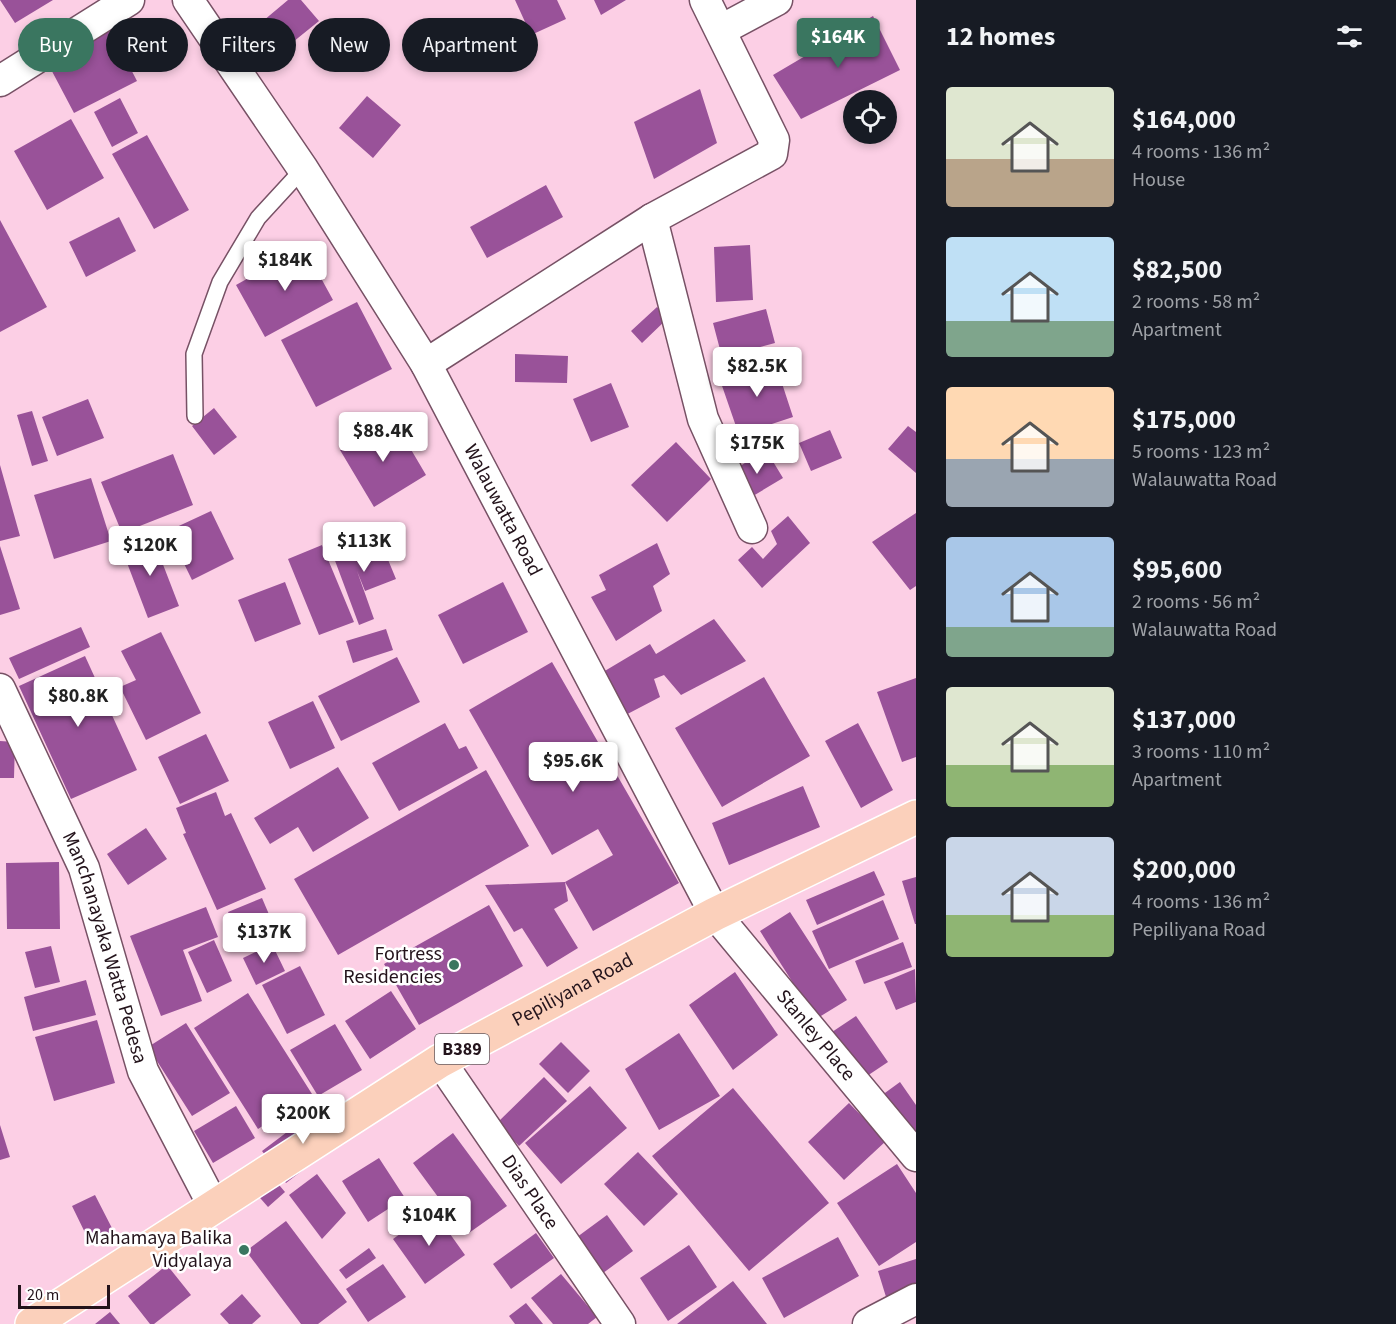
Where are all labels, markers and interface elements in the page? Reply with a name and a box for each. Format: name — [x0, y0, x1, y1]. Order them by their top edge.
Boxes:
chip: Buy — [18, 18, 94, 72]
chip: Rent — [106, 18, 188, 72]
chip: Filters — [200, 18, 296, 72]
chip: New — [308, 18, 390, 72]
chip: Apartment — [402, 18, 538, 72]
pin: $164K — [796, 18, 880, 69]
text: 12 homes — [946, 18, 1055, 55]
icon: filters — [1333, 20, 1366, 53]
text: $164K — [811, 23, 865, 51]
map controls — [843, 90, 897, 144]
button: locate — [843, 90, 897, 144]
text: $164,000 — [1132, 101, 1236, 138]
icon: home — [994, 111, 1066, 183]
text: 4 rooms · 136 m² — [1132, 138, 1270, 166]
text: House — [1132, 166, 1185, 194]
pin: $184K — [243, 241, 327, 292]
text: $184K — [258, 246, 312, 274]
text: $82,500 — [1132, 251, 1222, 288]
icon: home — [994, 261, 1066, 333]
text: 2 rooms · 58 m² — [1132, 288, 1260, 316]
text: Apartment — [1132, 316, 1222, 344]
pin: $82.5K — [708, 347, 806, 398]
text: $82.5K — [727, 352, 787, 380]
text: $175,000 — [1132, 401, 1236, 438]
icon: home — [994, 411, 1066, 483]
pin: $88.4K — [334, 412, 432, 463]
text: $88.4K — [353, 417, 413, 445]
pin: $175K — [715, 424, 799, 475]
text: $175K — [730, 429, 784, 457]
text: 5 rooms · 123 m² — [1132, 438, 1270, 466]
street label: Walauwatta Road — [457, 439, 549, 581]
text: Walauwatta Road — [1132, 466, 1277, 494]
pin: $113K — [322, 522, 406, 573]
pin: $120K — [108, 526, 192, 577]
text: $113K — [337, 527, 391, 555]
text: $120K — [123, 531, 177, 559]
text: $95,600 — [1132, 551, 1222, 588]
icon: home — [994, 561, 1066, 633]
text: 2 rooms · 56 m² — [1132, 588, 1260, 616]
text: Walauwatta Road — [1132, 616, 1277, 644]
pin: $80.8K — [29, 677, 127, 728]
text: $80.8K — [48, 682, 108, 710]
text: $137,000 — [1132, 701, 1236, 738]
icon: home — [994, 711, 1066, 783]
text: 3 rooms · 110 m² — [1132, 738, 1270, 766]
pin: $95.6K — [524, 742, 622, 793]
text: $95.6K — [543, 747, 603, 775]
text: Apartment — [1132, 766, 1222, 794]
street label: Manchanayaka Watta Pedesa — [55, 827, 154, 1067]
text: $200,000 — [1132, 851, 1236, 888]
icon: home — [994, 861, 1066, 933]
text: 4 rooms · 136 m² — [1132, 888, 1270, 916]
pin: $137K — [222, 913, 306, 964]
text: Pepiliyana Road — [1132, 916, 1266, 944]
text: $137K — [237, 918, 291, 946]
place label: Fortress Residencies — [343, 940, 442, 991]
street label: Pepiliyana Road — [507, 946, 638, 1034]
marker: Fortress Residencies — [447, 958, 461, 972]
street label: Stanley Place — [769, 984, 862, 1087]
road number: B389 — [435, 1034, 489, 1064]
pin: $200K — [261, 1094, 345, 1145]
text: $200K — [276, 1099, 330, 1127]
street label: Dias Place — [494, 1149, 565, 1235]
pin: $104K — [387, 1196, 471, 1247]
text: $104K — [402, 1201, 456, 1229]
place label: Mahamaya Balika Vidyalaya — [85, 1224, 232, 1275]
marker: Mahamaya Balika Vidyalaya — [237, 1243, 251, 1257]
scale bar — [18, 1282, 110, 1310]
text: 20 m — [27, 1284, 59, 1306]

